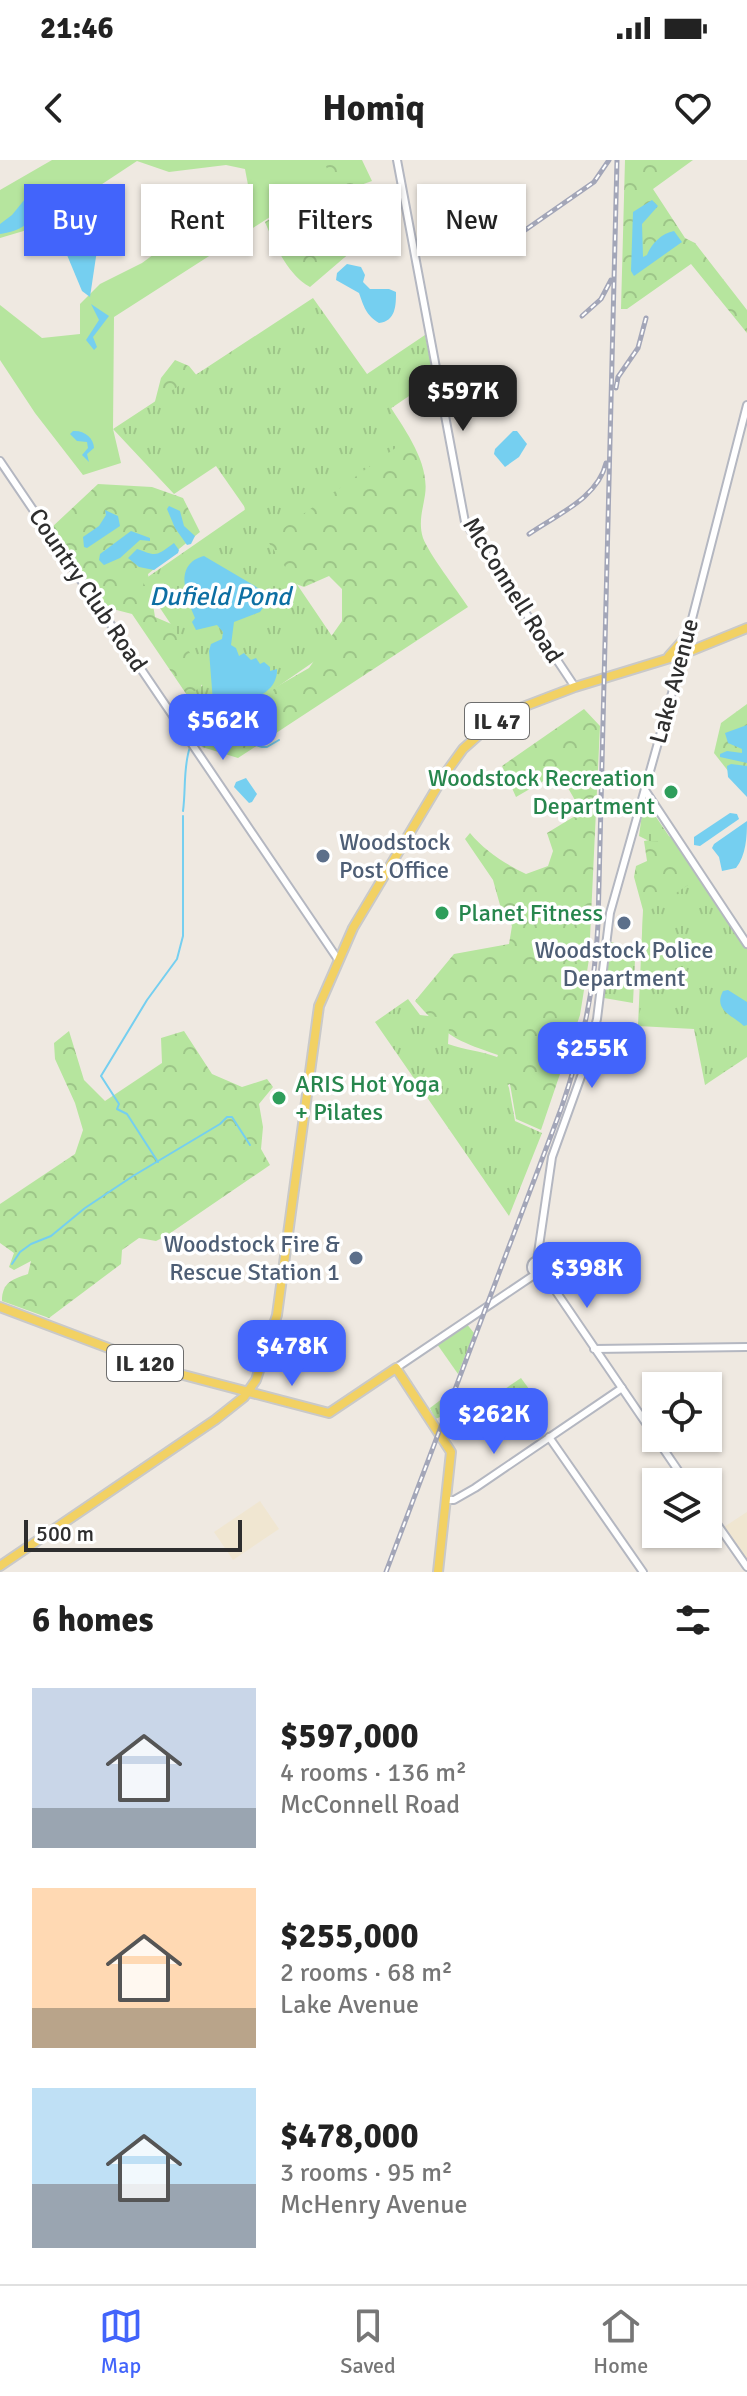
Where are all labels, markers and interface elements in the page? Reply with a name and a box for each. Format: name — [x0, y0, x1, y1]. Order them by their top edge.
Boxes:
text: 21:46 — [40, 10, 114, 47]
icon: back — [32, 86, 76, 130]
text: Homiq — [322, 86, 425, 131]
icon: heart — [671, 86, 715, 130]
chip: Buy — [24, 184, 125, 256]
chip: Rent — [141, 184, 253, 256]
chip: Filters — [269, 184, 401, 256]
chip: New — [417, 184, 526, 256]
pin: $597K — [407, 365, 519, 433]
text: $597K — [427, 375, 499, 407]
street label: Country Club Road — [22, 502, 154, 678]
street label: McConnell Road — [456, 512, 570, 668]
water label: Dufield Pond — [149, 581, 294, 613]
street label: Lake Avenue — [643, 615, 705, 747]
pin: $562K — [167, 694, 279, 762]
road number: IL 47 — [465, 703, 529, 739]
text: $562K — [187, 704, 259, 736]
place label: Woodstock Recreation Department — [428, 763, 655, 821]
marker: Woodstock Recreation Department — [662, 783, 680, 801]
place label: Woodstock Post Office — [339, 827, 451, 885]
marker: Woodstock Post Office — [314, 847, 332, 865]
place label: Planet Fitness — [458, 898, 603, 928]
marker: Planet Fitness — [433, 904, 451, 922]
marker: Woodstock Police Department — [615, 914, 633, 932]
place label: Woodstock Police Department — [535, 935, 714, 993]
pin: $255K — [536, 1022, 648, 1090]
text: $255K — [556, 1032, 628, 1064]
place label: ARIS Hot Yoga + Pilates — [295, 1069, 440, 1127]
marker: ARIS Hot Yoga + Pilates — [270, 1089, 288, 1107]
place label: Woodstock Fire & Rescue Station 1 — [163, 1229, 340, 1287]
pin: $398K — [531, 1242, 643, 1310]
marker: Woodstock Fire & Rescue Station 1 — [347, 1249, 365, 1267]
text: $398K — [551, 1252, 623, 1284]
pin: $478K — [236, 1320, 348, 1388]
text: $478K — [256, 1330, 328, 1362]
road number: IL 120 — [107, 1345, 183, 1381]
map controls — [642, 1372, 722, 1548]
button: locate — [642, 1372, 722, 1452]
pin: $262K — [438, 1388, 550, 1456]
text: $262K — [458, 1398, 530, 1430]
button: layers — [642, 1468, 722, 1548]
scale bar — [24, 1516, 242, 1552]
text: 500 m — [36, 1520, 94, 1547]
icon: filters — [671, 1598, 715, 1642]
text: 6 homes — [32, 1599, 153, 1641]
text: $597,000 — [280, 1715, 419, 1757]
icon: home — [96, 1720, 192, 1816]
text: 4 rooms · 136 m² — [280, 1757, 467, 1789]
text: McConnell Road — [280, 1789, 460, 1821]
text: $255,000 — [280, 1915, 419, 1957]
icon: home — [96, 1920, 192, 2016]
text: 2 rooms · 68 m² — [280, 1957, 453, 1989]
text: Lake Avenue — [280, 1989, 419, 2021]
text: $478,000 — [280, 2115, 419, 2157]
icon: home — [96, 2120, 192, 2216]
text: 3 rooms · 95 m² — [280, 2157, 453, 2189]
text: McHenry Avenue — [280, 2189, 467, 2221]
tab: Map — [99, 2304, 143, 2379]
tab: Saved — [340, 2304, 396, 2379]
tab: Home — [593, 2304, 648, 2379]

